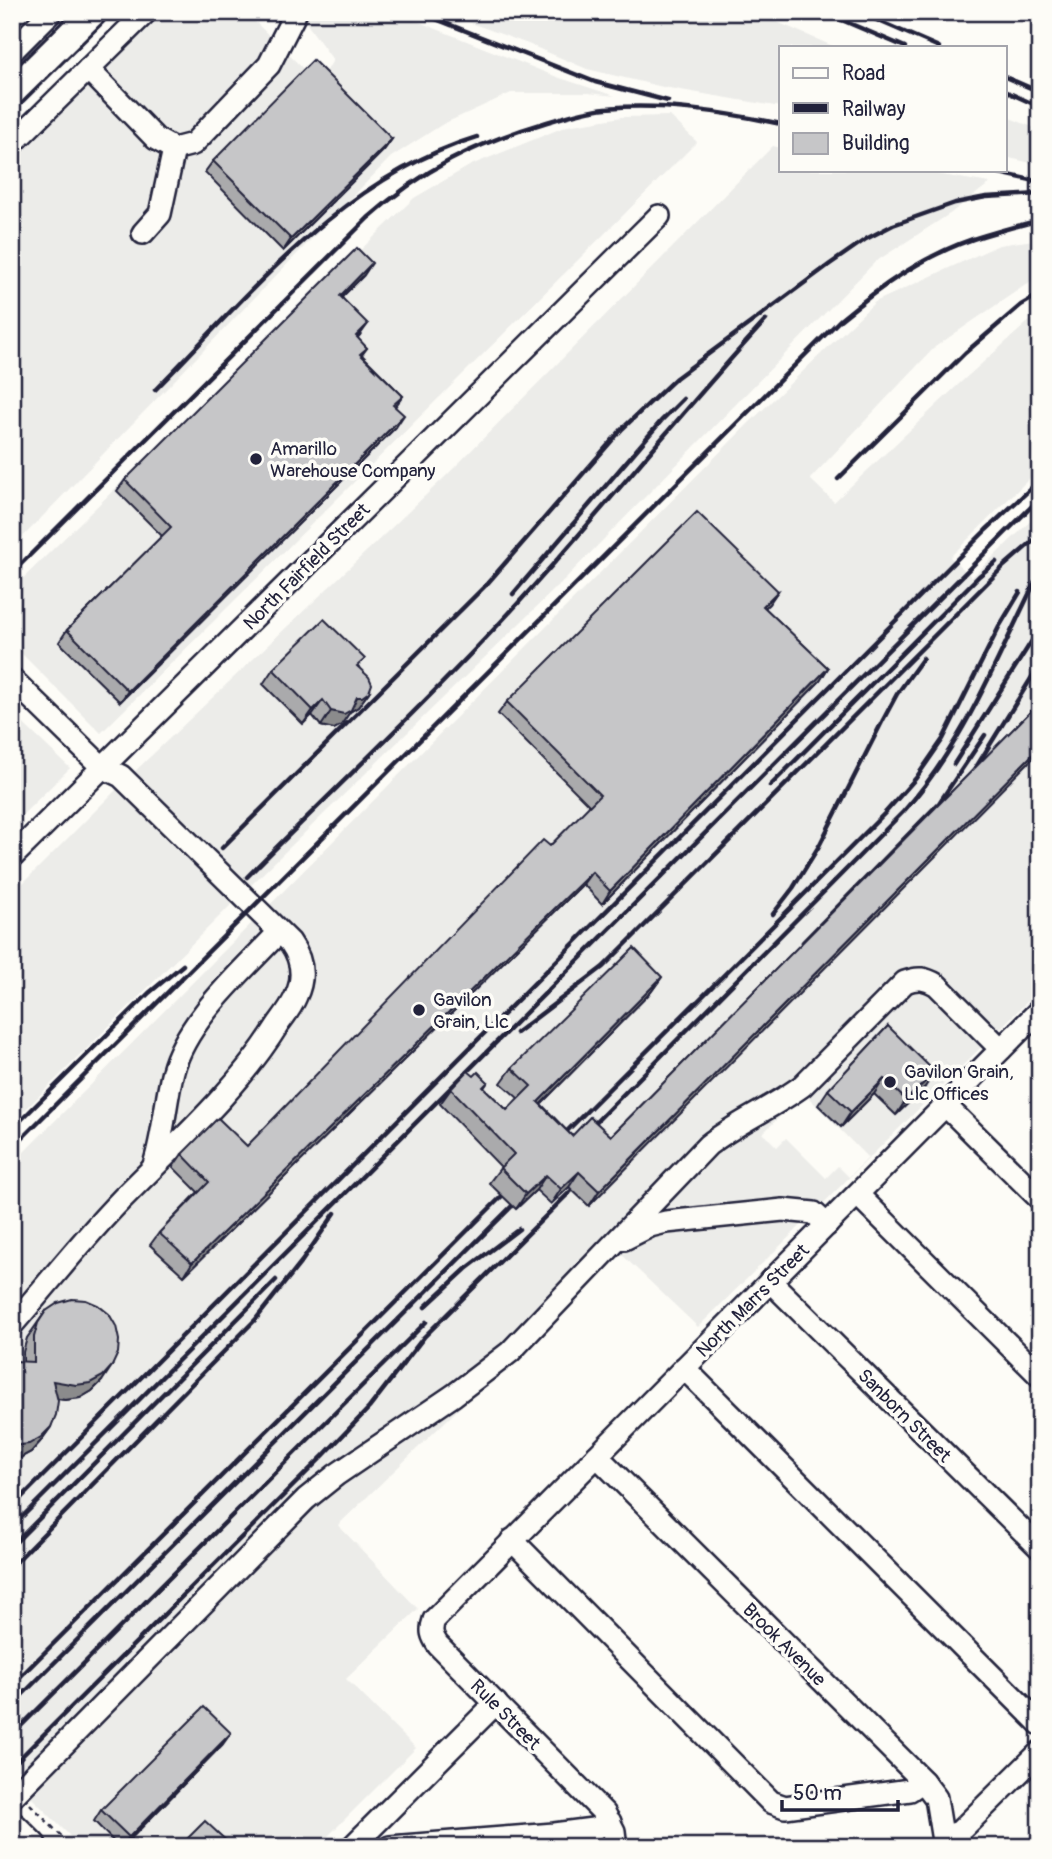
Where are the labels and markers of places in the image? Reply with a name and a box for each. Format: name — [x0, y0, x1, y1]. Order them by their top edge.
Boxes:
place label: Amarillo Warehouse Company — [270, 437, 435, 483]
marker: Amarillo Warehouse Company — [248, 451, 264, 467]
place label: Gavilon Grain, Llc — [433, 988, 509, 1034]
marker: Gavilon Grain, Llc — [411, 1002, 427, 1018]
place label: Gavilon Grain, Llc Offices — [904, 1060, 1014, 1106]
marker: Gavilon Grain, Llc Offices — [882, 1074, 898, 1090]

